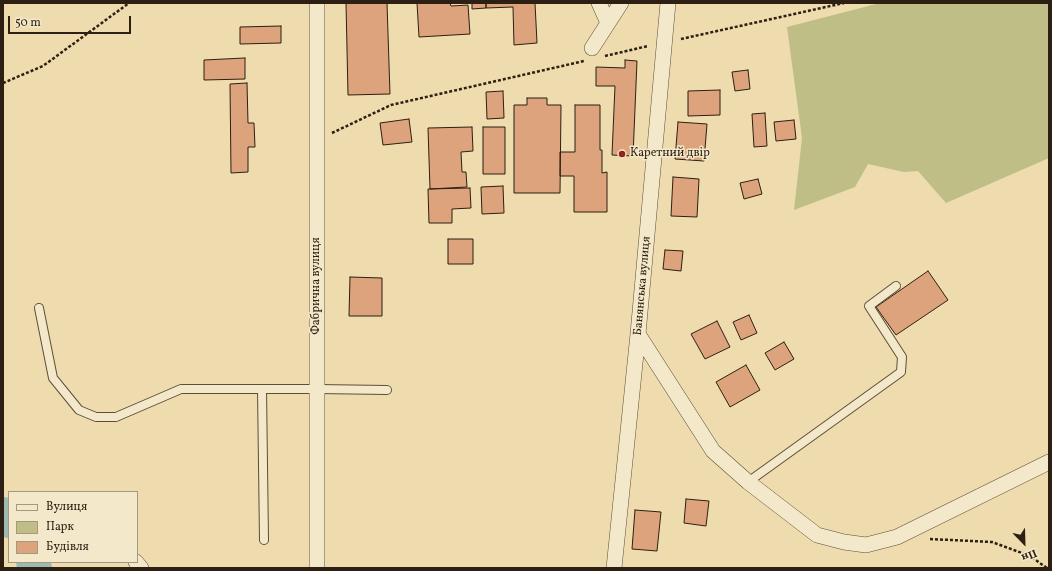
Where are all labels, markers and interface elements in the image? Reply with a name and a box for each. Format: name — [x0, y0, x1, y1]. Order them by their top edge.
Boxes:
scale bar — [10, 8, 133, 34]
text: 50 m — [15, 15, 41, 31]
place label: Каретний двір — [630, 147, 710, 161]
marker: Каретний двір — [617, 149, 627, 159]
street label: Банянська вулиця — [631, 236, 655, 336]
street label: Фабрична вулиця — [310, 237, 324, 335]
legend — [8, 491, 138, 563]
text: Вулиця — [46, 499, 87, 515]
text: Парк — [46, 519, 74, 535]
north arrow — [1004, 523, 1044, 563]
text: Будівля — [46, 539, 89, 555]
text: Пн — [1019, 545, 1039, 564]

